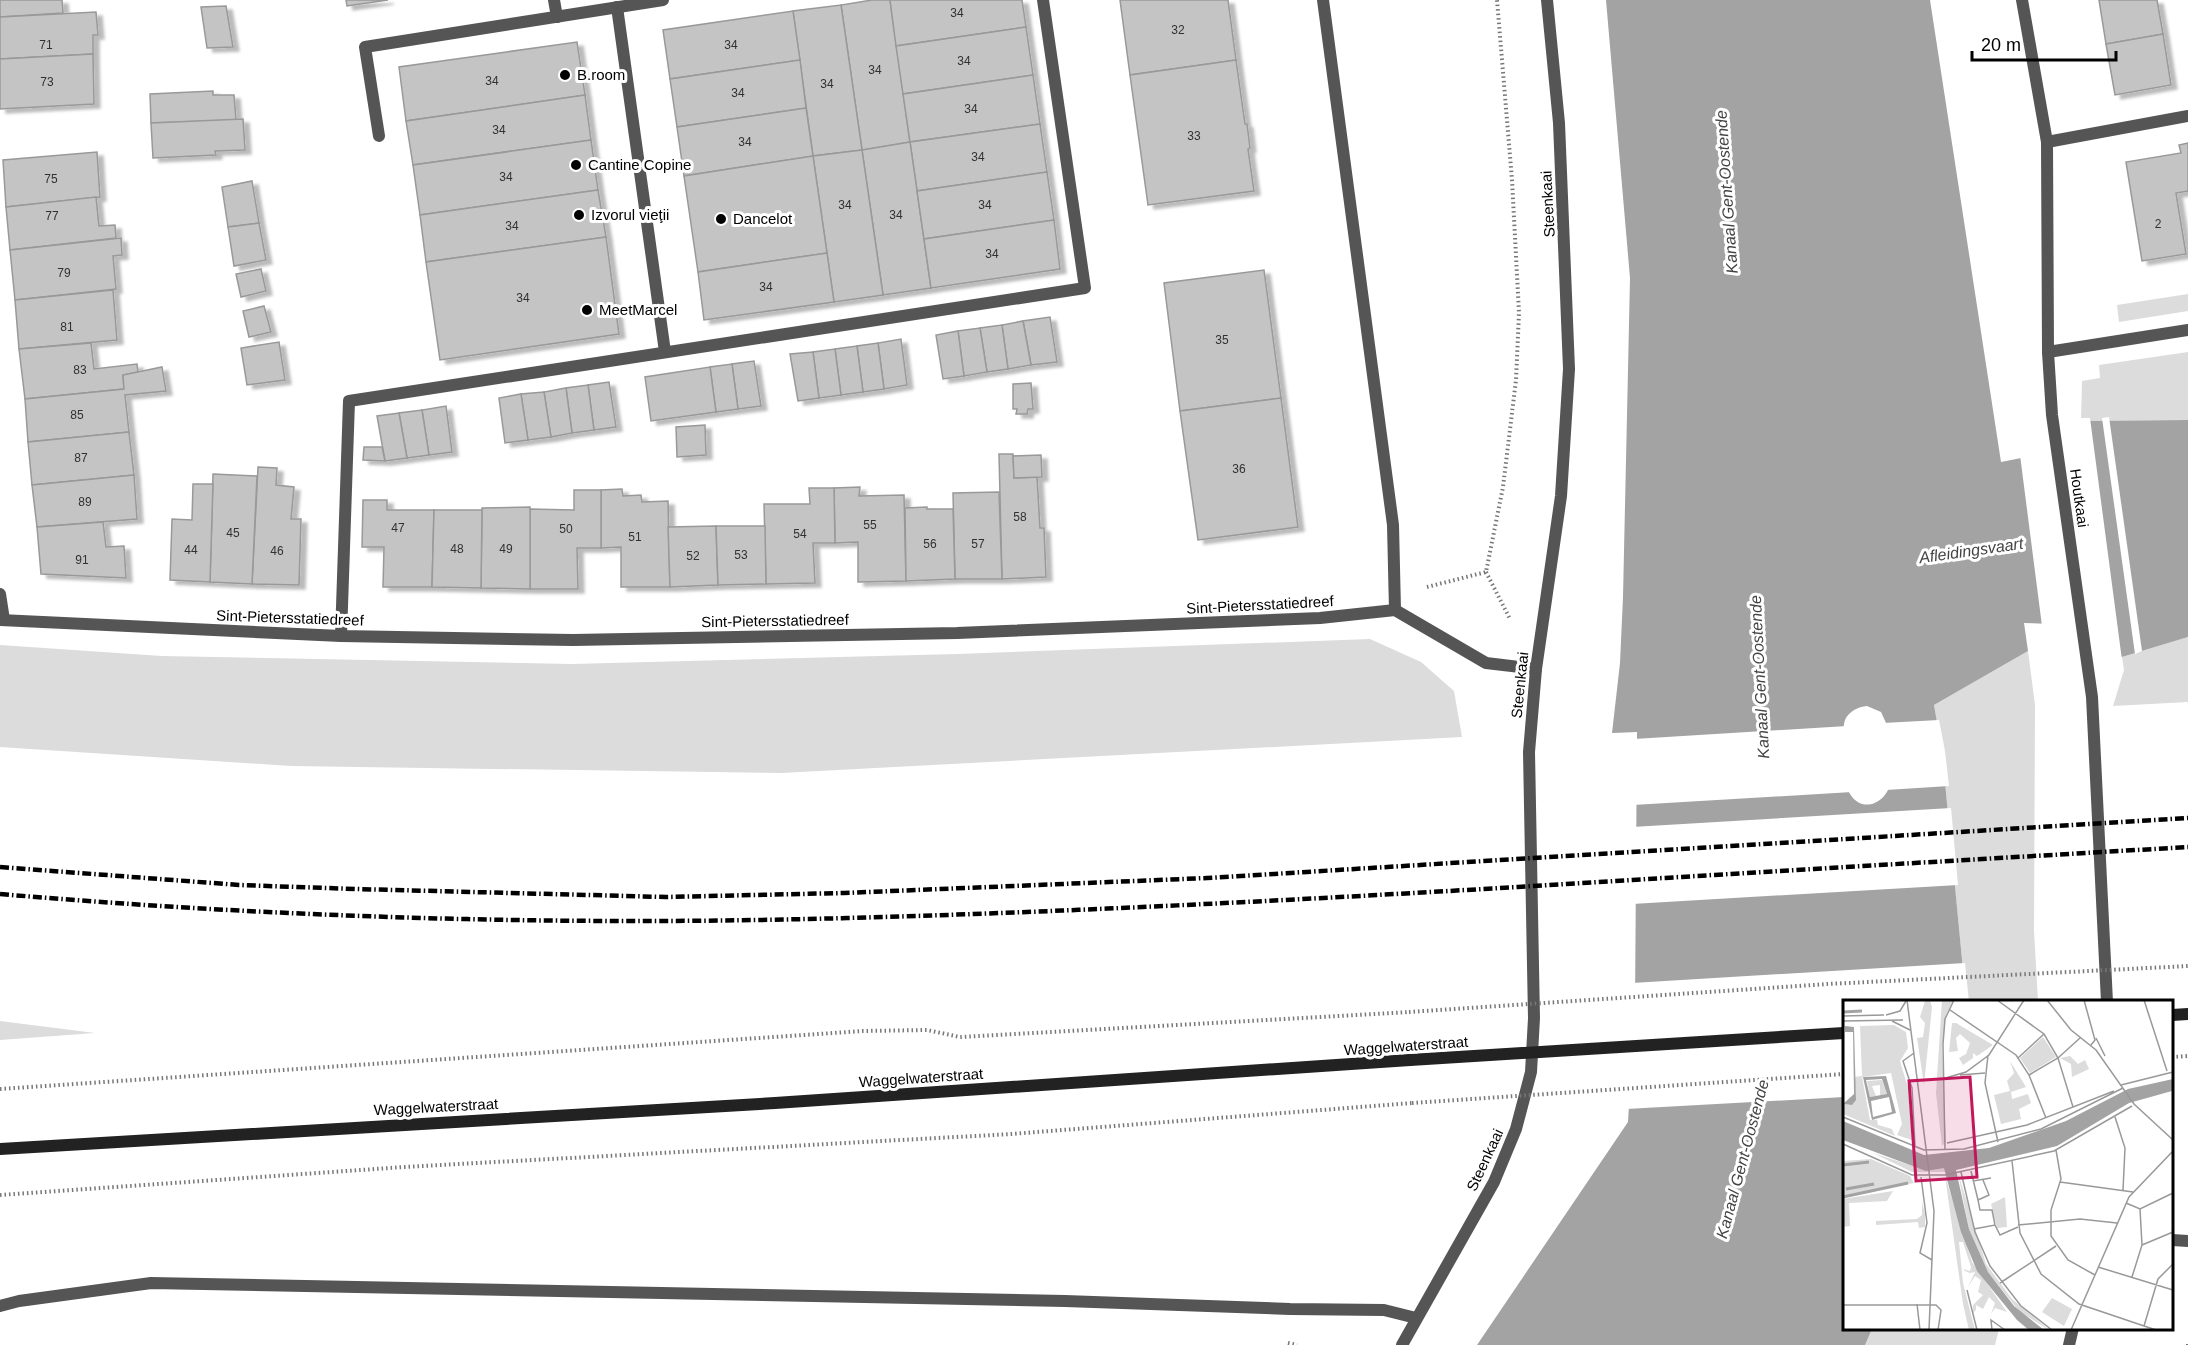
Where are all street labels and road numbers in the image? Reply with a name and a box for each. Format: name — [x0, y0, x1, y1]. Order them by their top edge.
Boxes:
street label: Steenkaai — [1537, 170, 1558, 238]
street label: Houtkaai — [2067, 467, 2092, 528]
street label: Sint-Pietersstatiedreef — [1186, 592, 1335, 617]
street label: Sint-Pietersstatiedreef — [216, 606, 365, 629]
street label: Sint-Pietersstatiedreef — [701, 611, 850, 630]
street label: Steenkaai — [1508, 651, 1531, 719]
street label: Waggelwaterstraat — [1343, 1033, 1469, 1058]
street label: Waggelwaterstraat — [858, 1065, 984, 1090]
street label: Waggelwaterstraat — [373, 1095, 499, 1118]
street label: Steenkaai — [1463, 1126, 1506, 1194]

